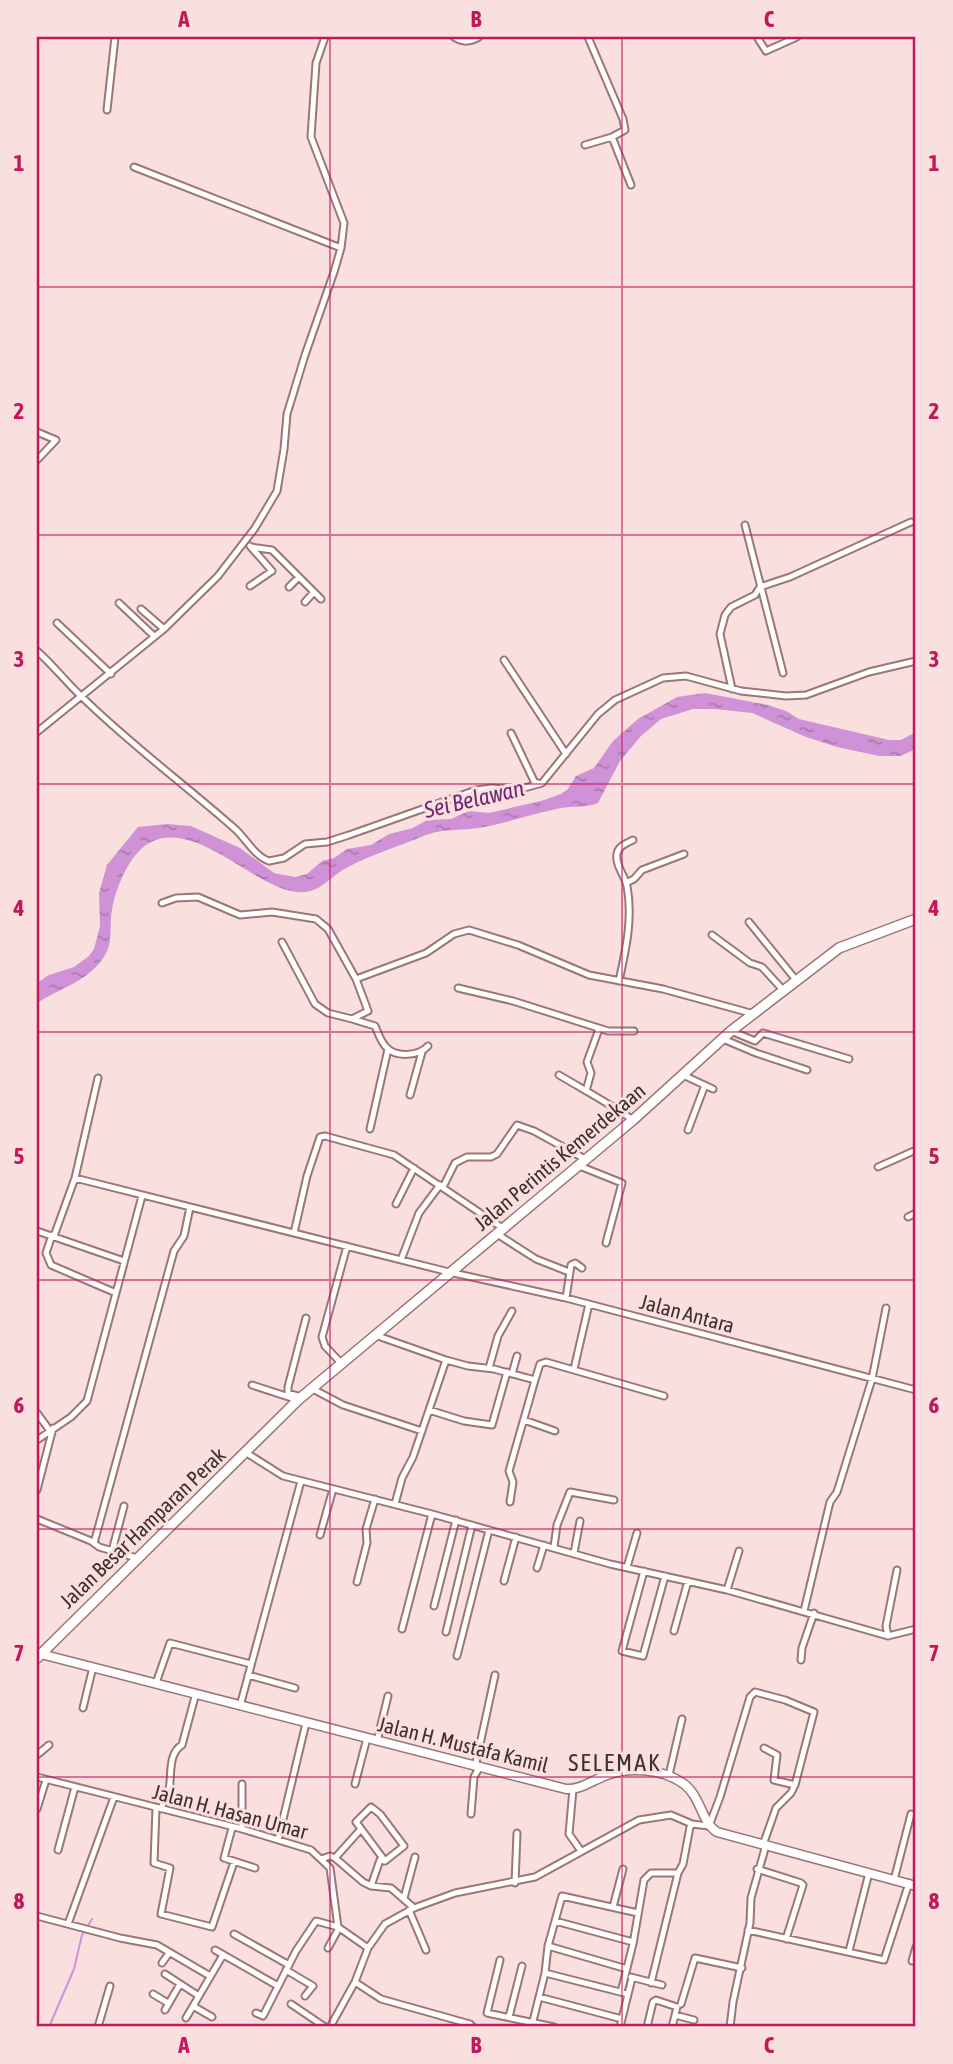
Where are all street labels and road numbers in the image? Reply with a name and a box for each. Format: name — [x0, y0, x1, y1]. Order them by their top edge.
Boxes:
street label: Jalan Perintis Kemerdekaan — [469, 1078, 650, 1235]
street label: Jalan Antara — [637, 1289, 737, 1337]
street label: Jalan Besar Hamparan Perak — [55, 1442, 230, 1612]
street label: Jalan H. Mustafa Kamil — [376, 1711, 551, 1777]
street label: Jalan H. Hasan Umar — [150, 1779, 311, 1843]

